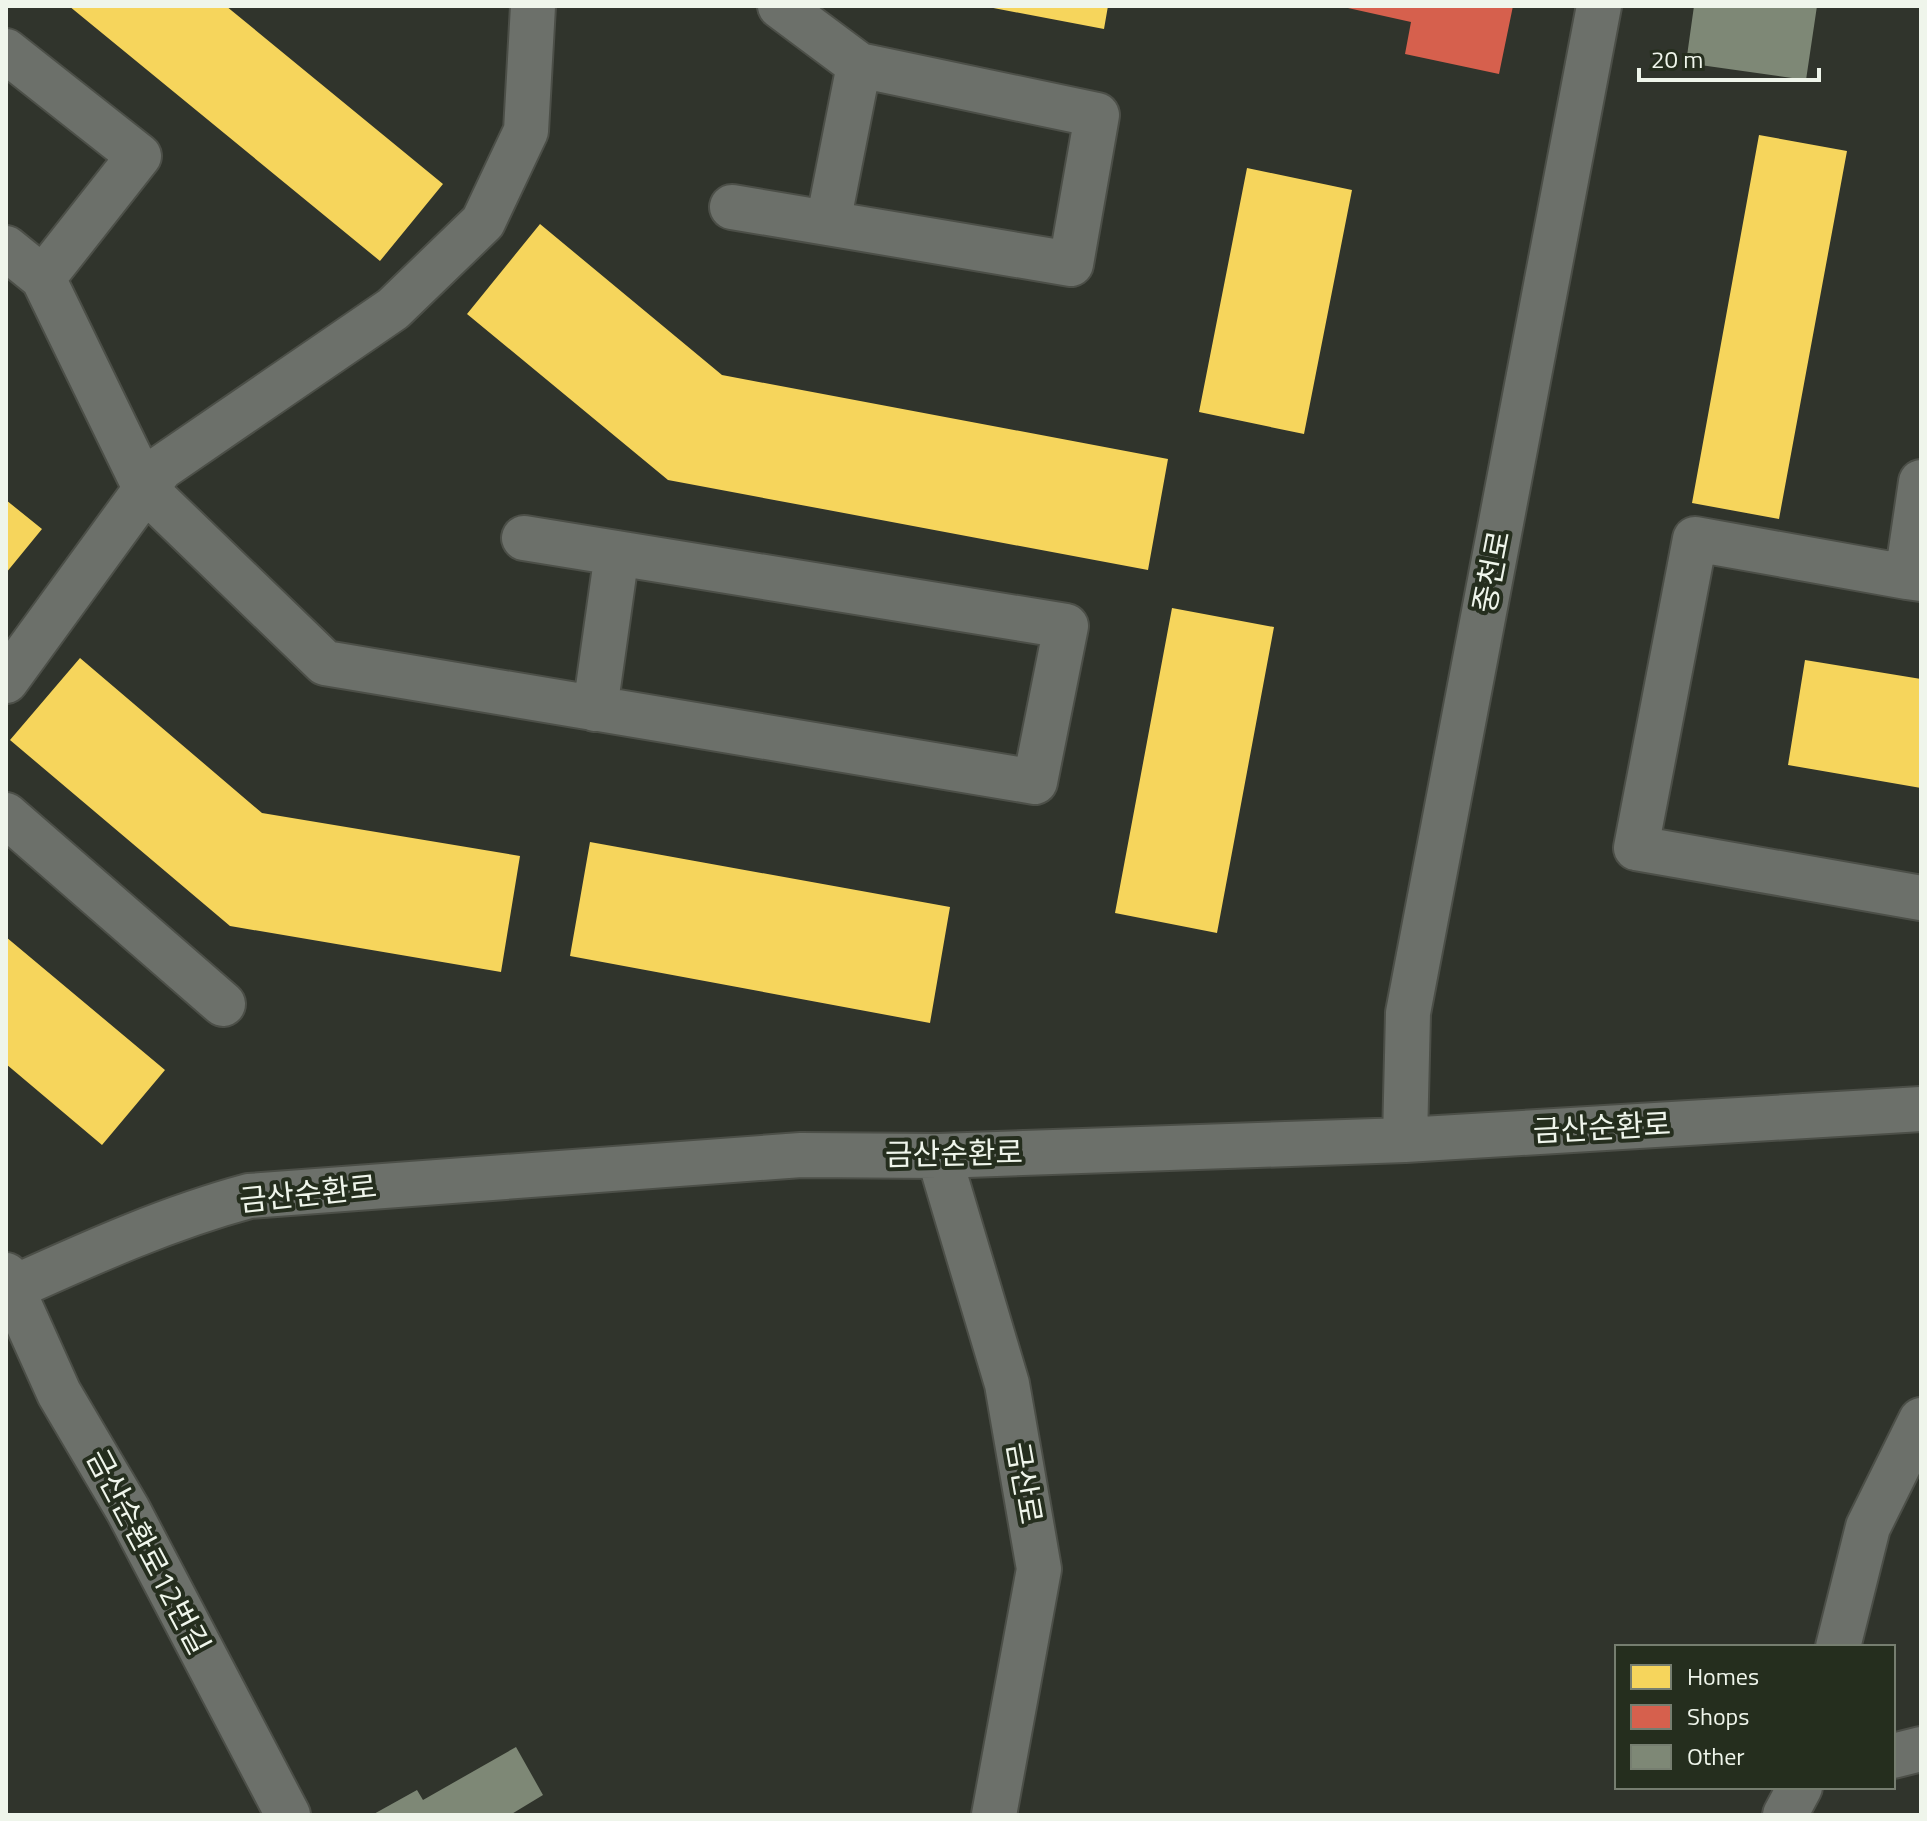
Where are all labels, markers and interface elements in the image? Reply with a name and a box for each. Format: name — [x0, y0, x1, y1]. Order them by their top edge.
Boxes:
scale bar — [1639, 32, 1819, 82]
text: 20 m — [1651, 41, 1703, 77]
street label: 중천로 — [1461, 527, 1521, 617]
street label: 금산순환로 — [1532, 1100, 1672, 1154]
street label: 금산순환로 — [885, 1129, 1023, 1177]
street label: 금산순환로 — [237, 1163, 379, 1223]
street label: 금산로 — [995, 1438, 1055, 1528]
street label: 금산순환로12번길 — [75, 1441, 222, 1662]
legend — [1615, 1645, 1895, 1789]
text: Homes — [1687, 1658, 1759, 1694]
text: Shops — [1687, 1698, 1749, 1734]
text: Other — [1687, 1738, 1745, 1774]

